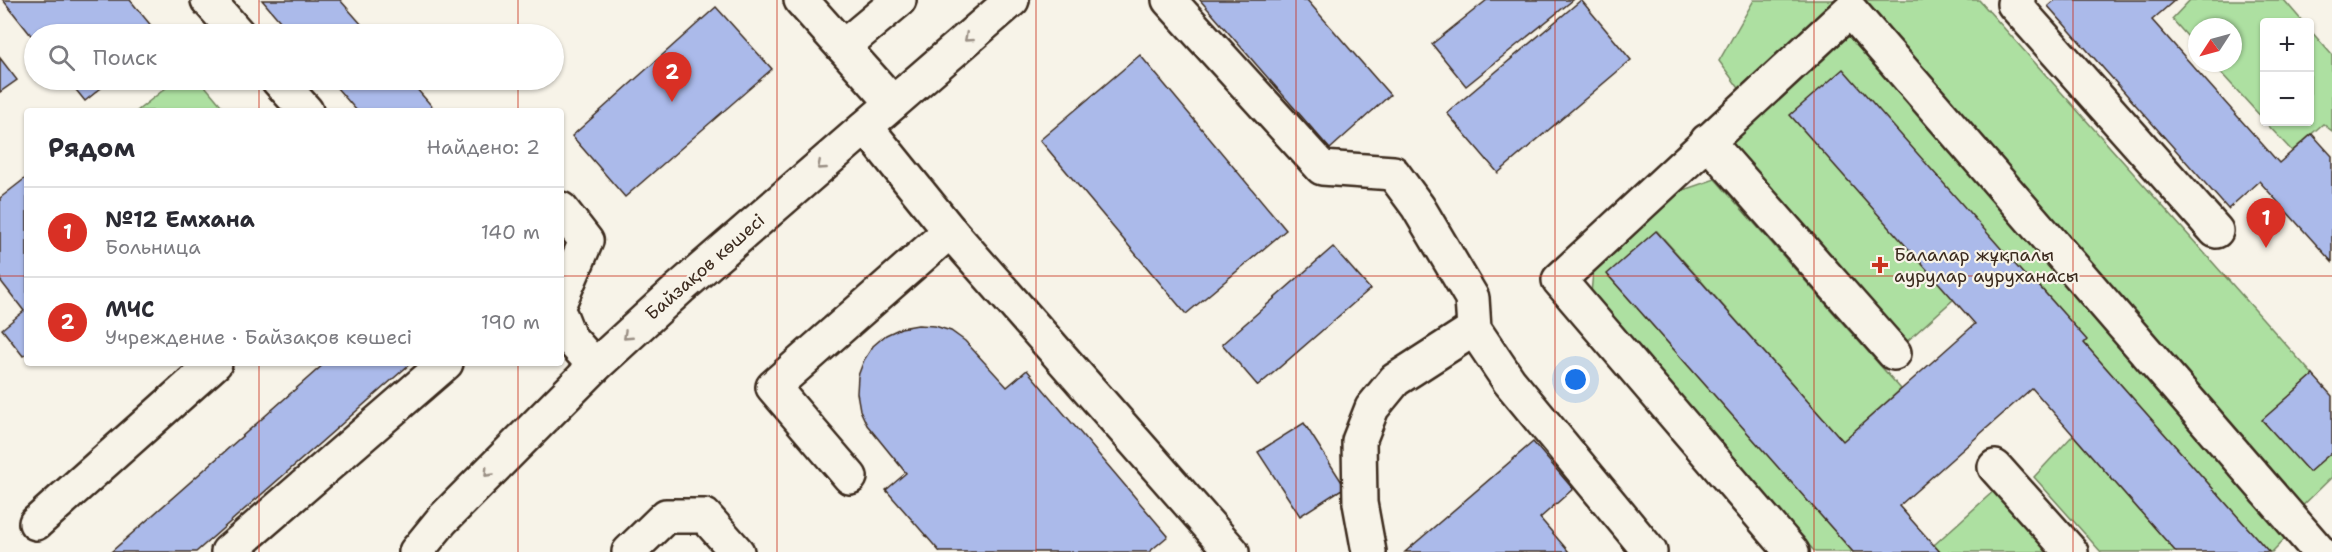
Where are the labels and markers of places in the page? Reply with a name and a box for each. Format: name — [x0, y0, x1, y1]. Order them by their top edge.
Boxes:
pin: 2 — [652, 52, 692, 102]
pin: 1 — [2246, 198, 2286, 248]
place label: Балалар жұқпалы аурулар ауруханасы — [1894, 243, 2079, 288]
marker: Балалар жұқпалы аурулар ауруханасы — [1871, 256, 1889, 274]

